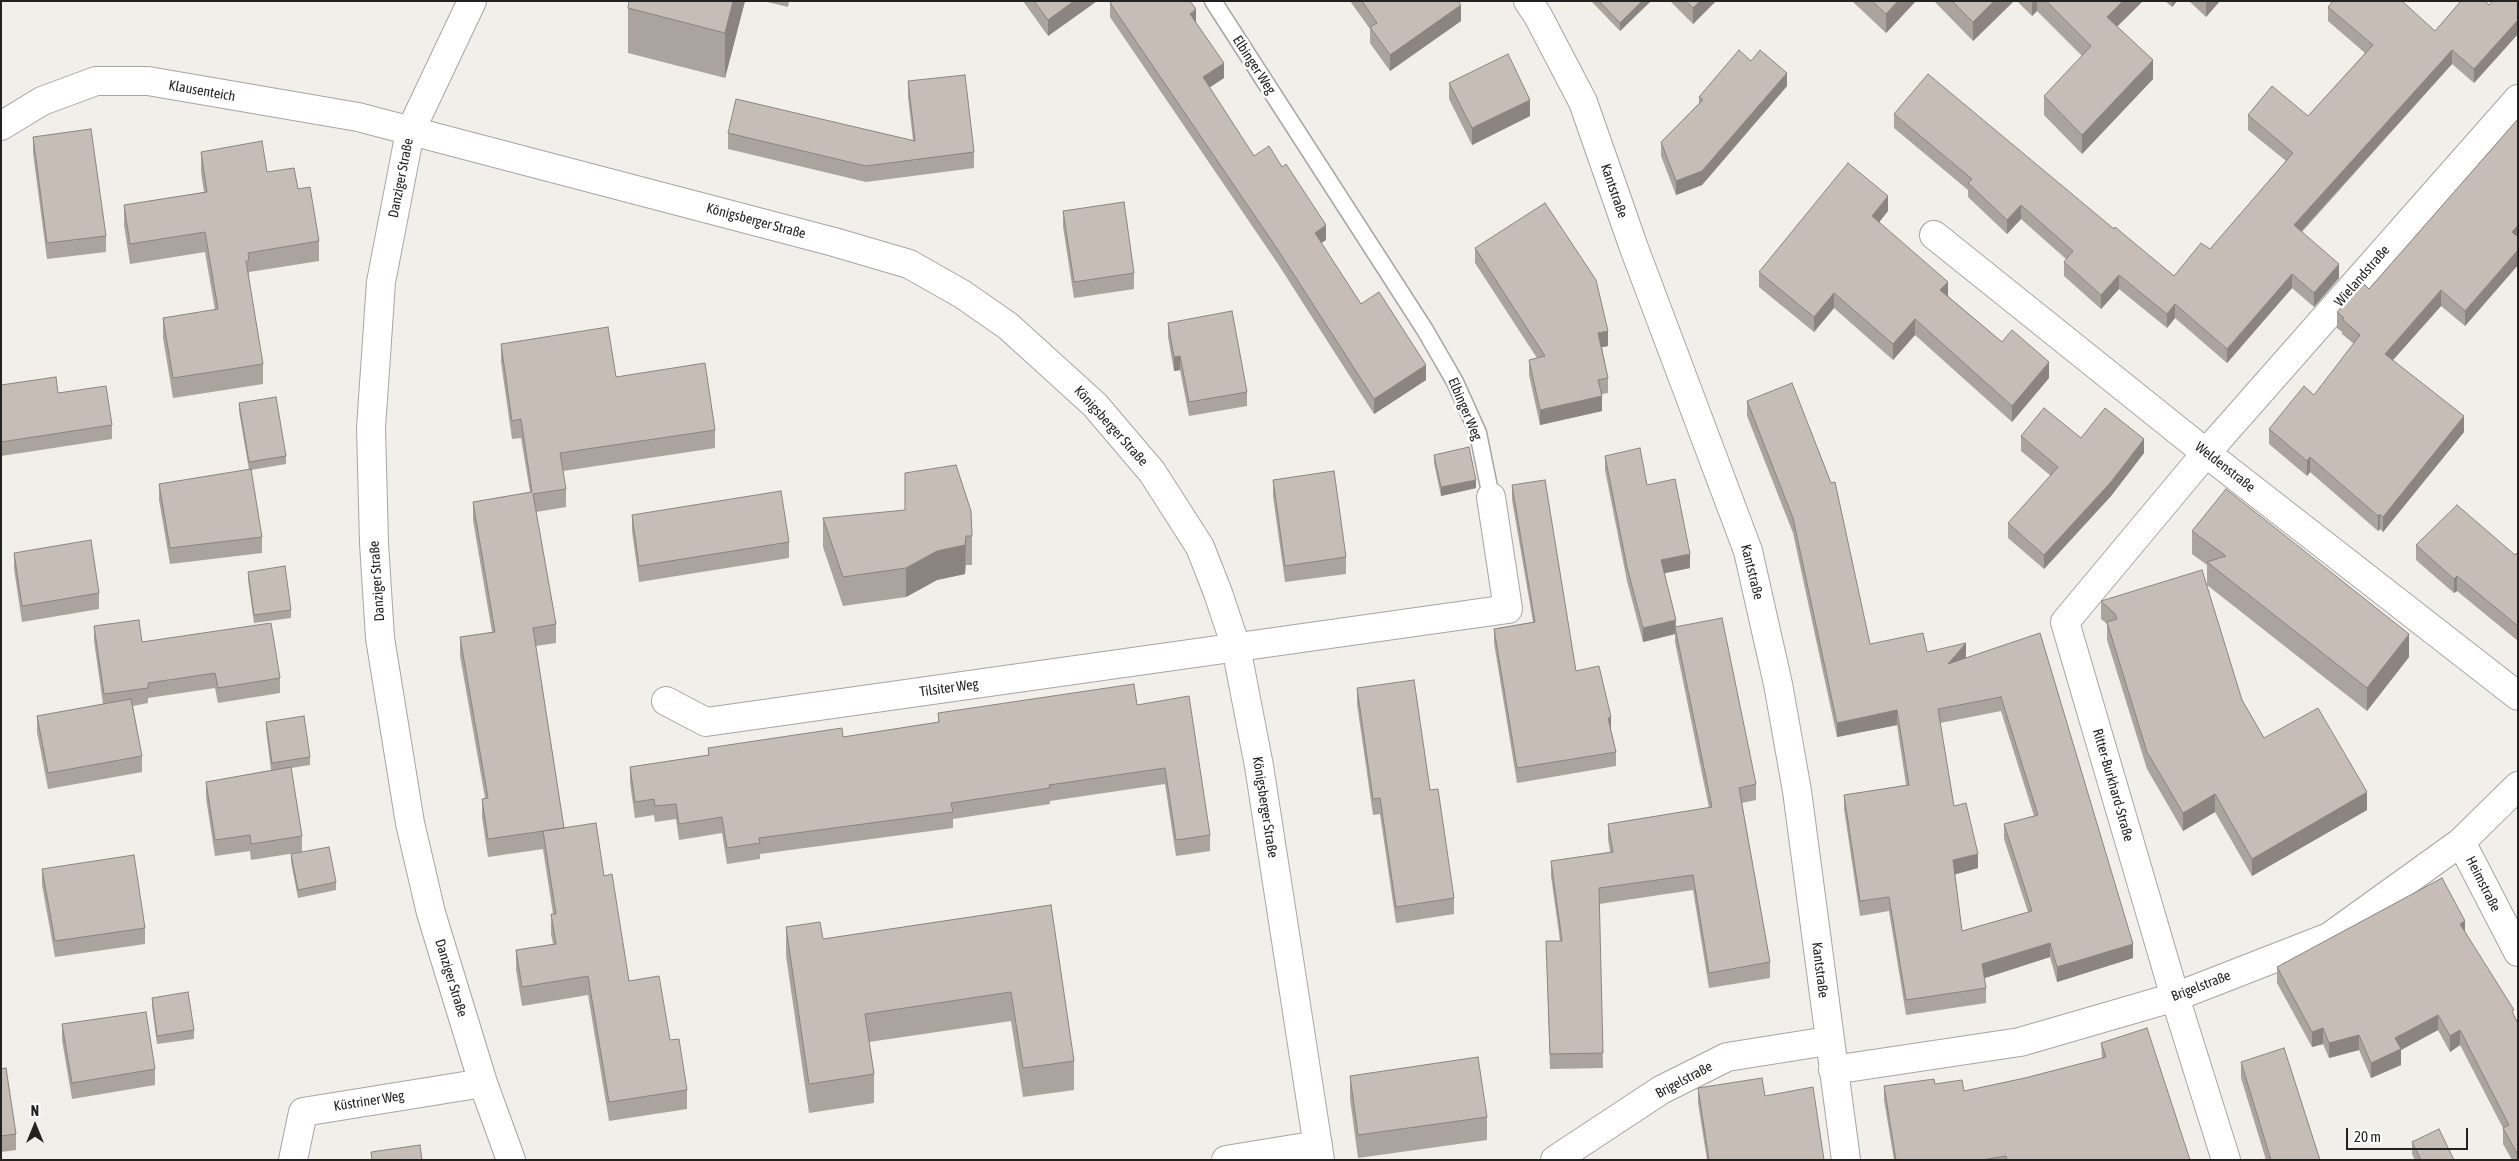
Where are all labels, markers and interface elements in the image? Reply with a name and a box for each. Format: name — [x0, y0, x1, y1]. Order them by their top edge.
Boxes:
street label: Elbinger Weg — [1229, 33, 1279, 97]
street label: Klausenteich — [167, 77, 237, 105]
street label: Danziger Straße — [385, 137, 417, 219]
street label: Kantstraße — [1597, 162, 1631, 220]
street label: Königsberger Straße — [704, 200, 808, 242]
street label: Wielandstraße — [2331, 242, 2393, 310]
street label: Elbinger Weg — [1444, 375, 1486, 443]
street label: Königsberger Straße — [1071, 382, 1151, 470]
street label: Weldenstraße — [2192, 438, 2258, 496]
street label: Danziger Straße — [366, 540, 388, 622]
street label: Kantstraße — [1737, 543, 1767, 601]
street label: Tilsiter Weg — [918, 676, 980, 700]
street label: Ritter-Burkhard-Straße — [2089, 727, 2137, 843]
street label: Königsberger Straße — [1249, 755, 1281, 859]
street label: Heimstraße — [2462, 853, 2504, 915]
street label: Danziger Straße — [431, 937, 471, 1019]
street label: Kantstraße — [1808, 941, 1832, 999]
street label: Brigelstraße — [2169, 967, 2233, 1005]
street label: Brigelstraße — [1653, 1058, 1715, 1102]
street label: Küstriner Weg — [333, 1087, 405, 1115]
north arrow — [10, 1101, 60, 1151]
text: N — [31, 1103, 39, 1119]
scale bar — [2349, 1118, 2472, 1150]
text: 20 m — [2354, 1128, 2381, 1145]

